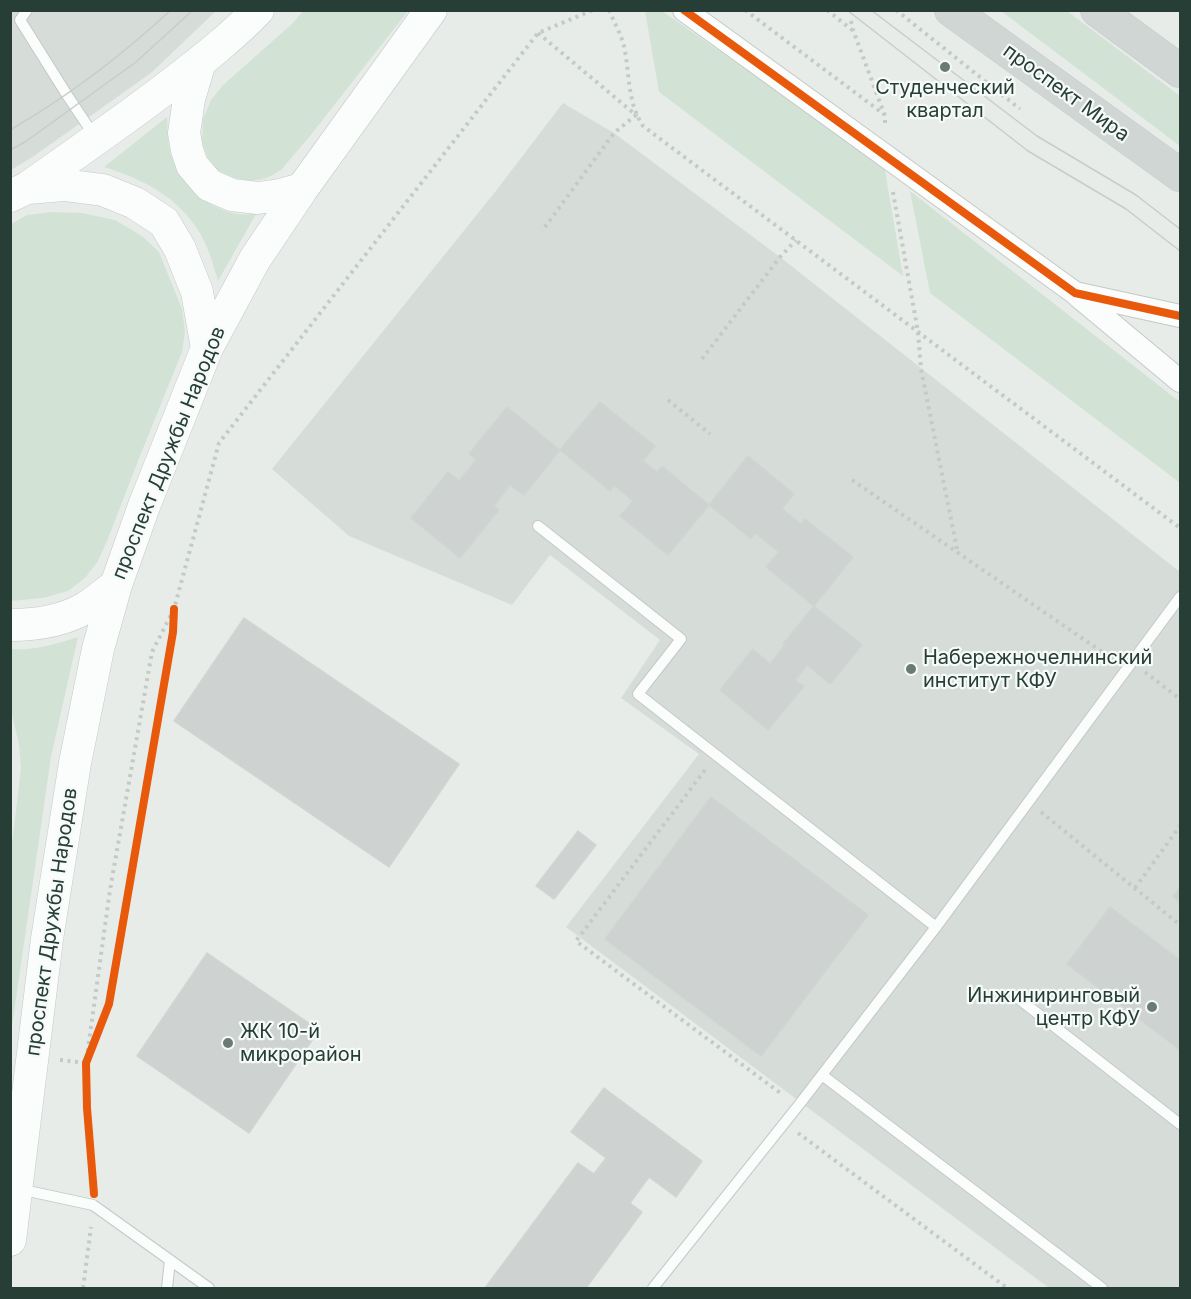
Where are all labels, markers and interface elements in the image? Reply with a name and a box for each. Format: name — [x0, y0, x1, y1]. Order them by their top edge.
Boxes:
street label: проспект Мира — [998, 39, 1134, 147]
marker: Студенческий квартал — [938, 60, 952, 74]
place label: Студенческий квартал — [875, 76, 1015, 123]
street label: проспект Дружбы Народов — [107, 323, 231, 583]
place label: Набережночелнинский институт КФУ — [923, 646, 1152, 693]
marker: Набережночелнинский институт КФУ — [904, 662, 918, 676]
street label: проспект Дружбы Народов — [21, 786, 83, 1058]
place label: Инжиниринговый центр КФУ — [967, 984, 1140, 1031]
marker: Инжиниринговый центр КФУ — [1145, 1000, 1159, 1014]
place label: ЖК 10-й микрорайон — [240, 1020, 362, 1067]
marker: ЖК 10-й микрорайон — [221, 1036, 235, 1050]

